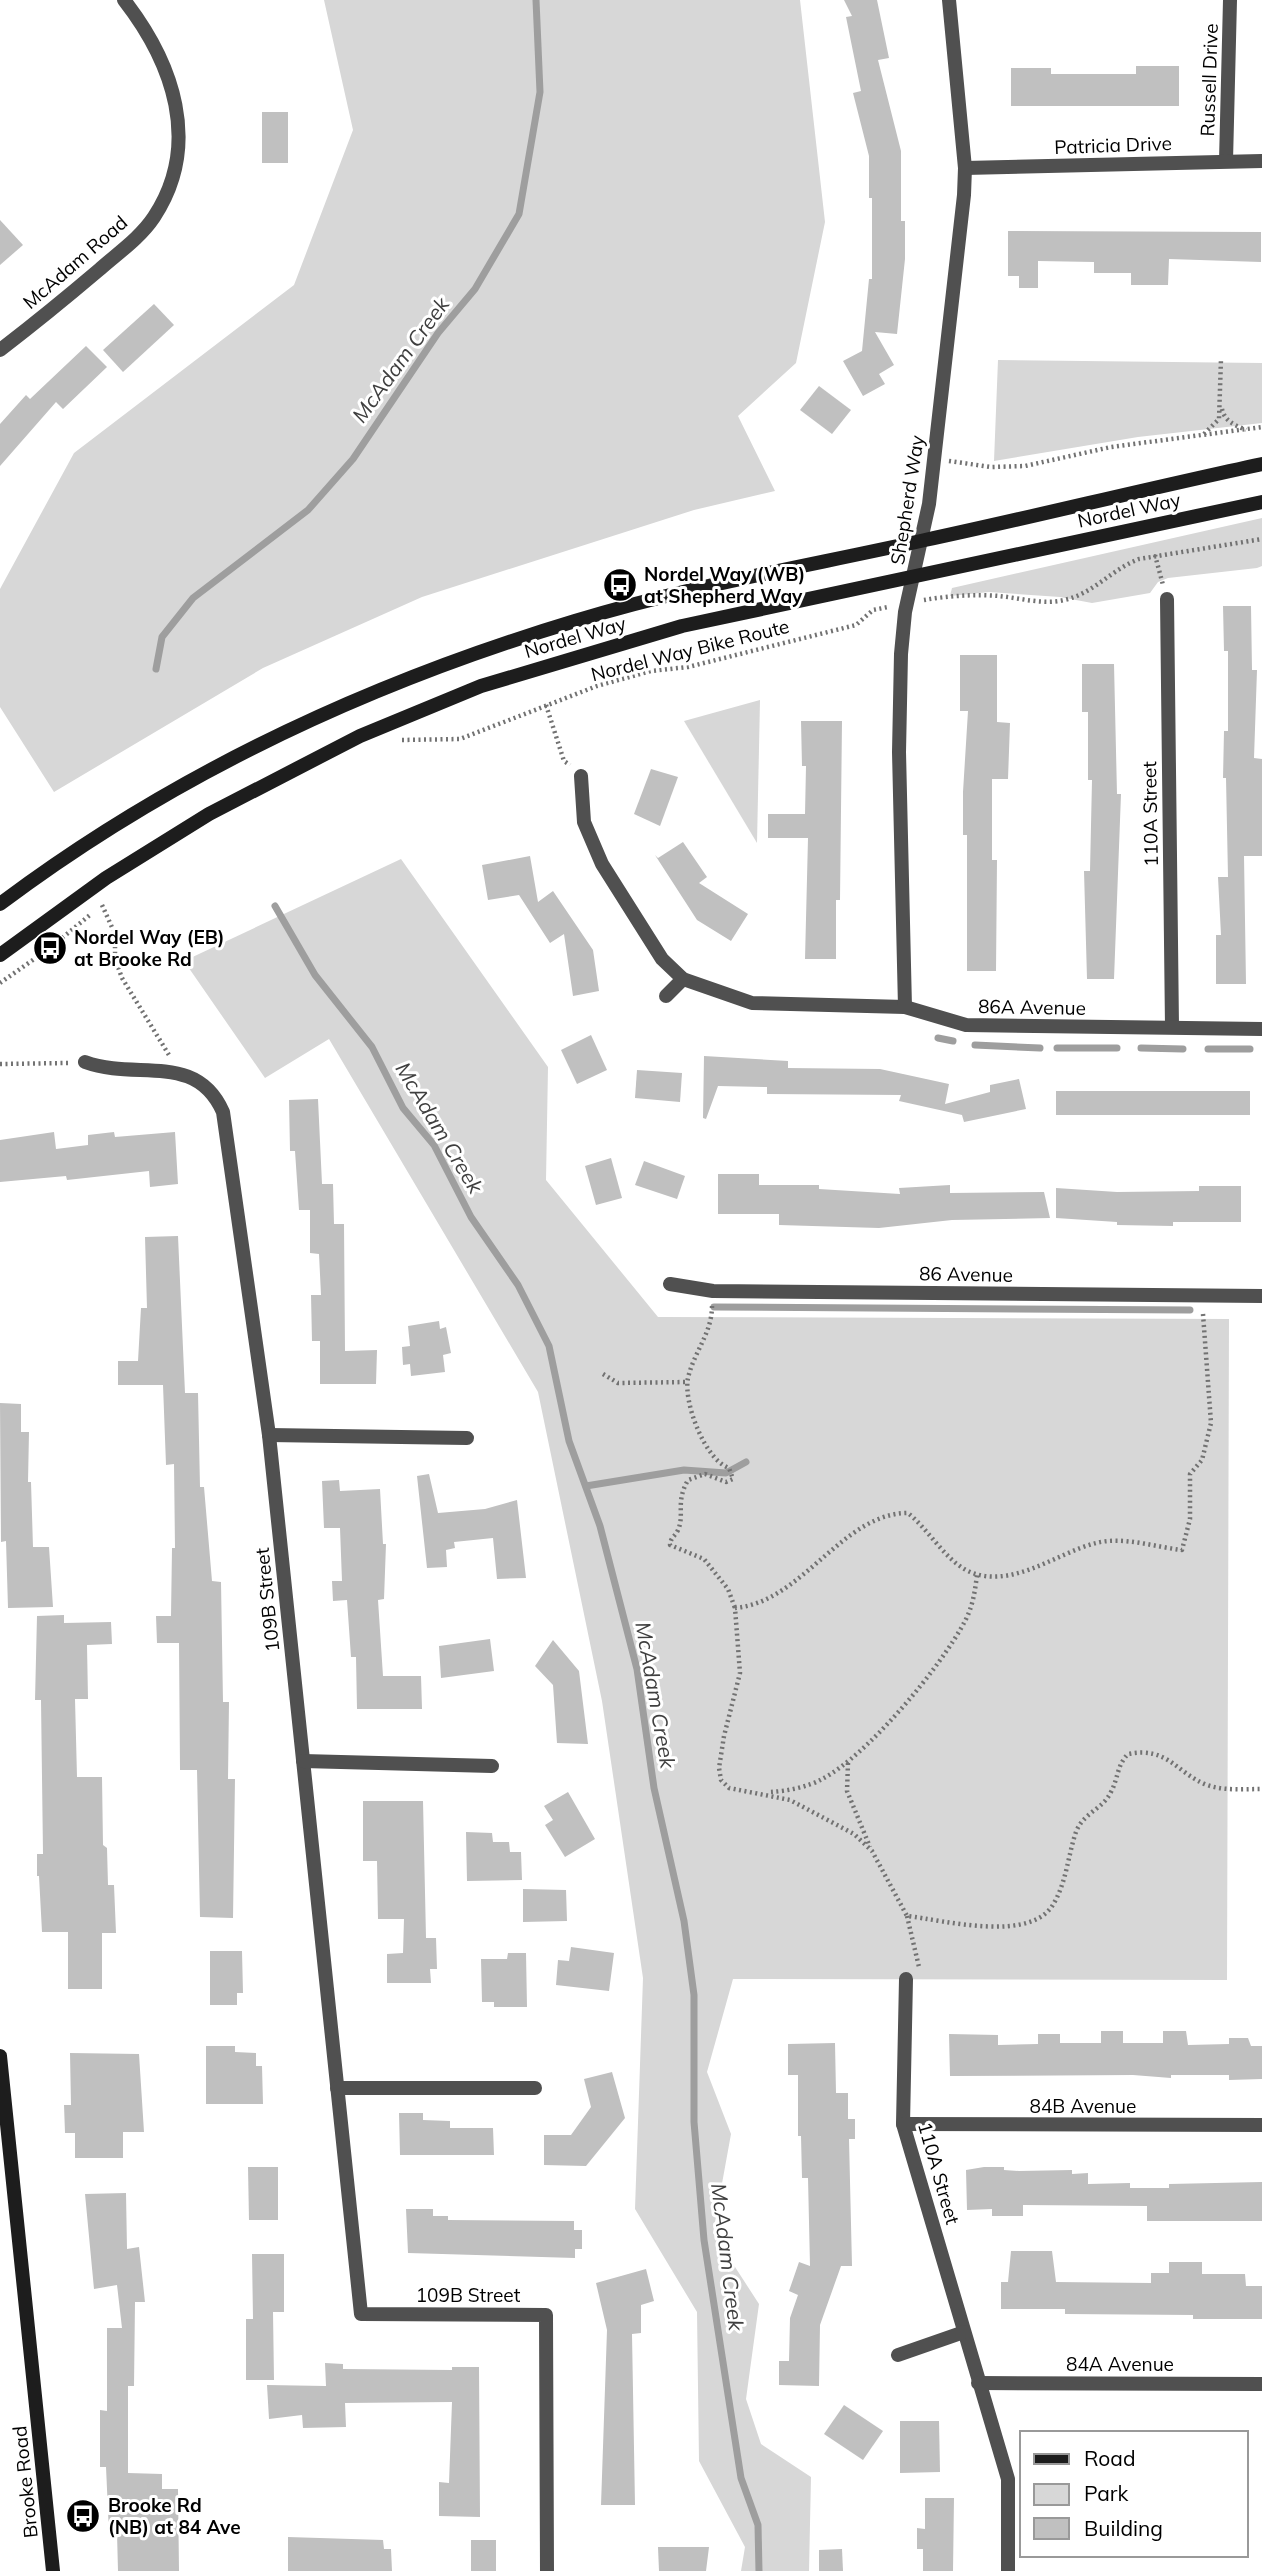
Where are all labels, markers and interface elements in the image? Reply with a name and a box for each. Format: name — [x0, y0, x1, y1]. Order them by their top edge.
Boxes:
street label: Russell Drive — [1195, 23, 1223, 137]
street label: Patricia Drive — [1054, 131, 1172, 159]
street label: McAdam Road — [18, 210, 132, 314]
water label: McAdam Creek — [346, 291, 455, 427]
street label: Shepherd Way — [885, 434, 929, 566]
street label: Nordel Way — [1075, 487, 1183, 533]
place label: Nordel Way (WB) at Shepherd Way — [644, 562, 805, 608]
bus stop icon: Nordel Way (WB) at Shepherd Way — [601, 566, 639, 604]
street label: Nordel Way — [521, 611, 629, 663]
street label: Nordel Way Bike Route — [588, 614, 792, 686]
street label: 110A Street — [1137, 761, 1163, 867]
place label: Nordel Way (EB) at Brooke Rd — [74, 925, 225, 971]
bus stop icon: Nordel Way (EB) at Brooke Rd — [31, 929, 69, 967]
street label: 86A Avenue — [978, 994, 1086, 1020]
water label: McAdam Creek — [391, 1057, 490, 1199]
street label: 86 Avenue — [919, 1261, 1013, 1287]
street label: 109B Street — [250, 1546, 284, 1653]
water label: McAdam Creek — [630, 1620, 682, 1771]
street label: 84B Avenue — [1030, 2094, 1136, 2118]
street label: 110A Street — [913, 2119, 965, 2227]
water label: McAdam Creek — [706, 2182, 750, 2333]
street label: 109B Street — [416, 2283, 521, 2307]
street label: 84A Avenue — [1066, 2352, 1174, 2376]
street label: Brooke Road — [7, 2425, 43, 2539]
legend — [1020, 2431, 1248, 2557]
text: Road — [1084, 2445, 1135, 2471]
text: Park — [1084, 2480, 1128, 2506]
place label: Brooke Rd (NB) at 84 Ave — [108, 2493, 241, 2539]
bus stop icon: Brooke Rd (NB) at 84 Ave — [64, 2497, 102, 2535]
text: Building — [1084, 2515, 1163, 2541]

